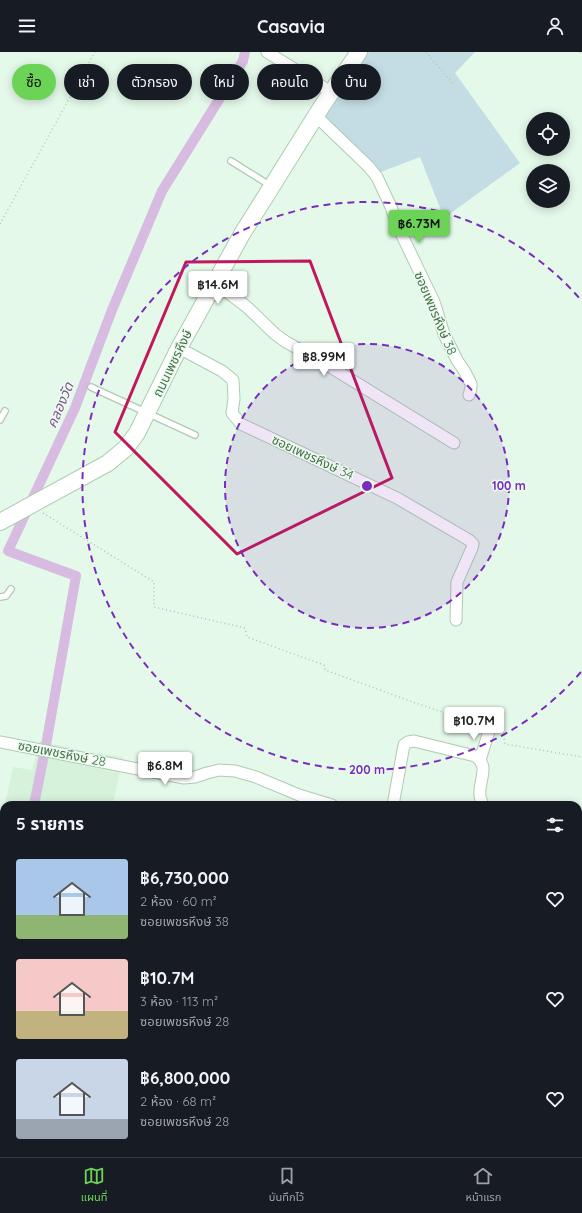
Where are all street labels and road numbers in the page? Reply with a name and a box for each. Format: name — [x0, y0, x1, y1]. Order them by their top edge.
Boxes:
street label: ซอยเพชรหึงษ์ 38 — [411, 269, 461, 357]
street label: ถนนเพชรหึงษ์ — [149, 327, 195, 399]
street label: ซอยเพชรหึงษ์ 34 — [269, 431, 357, 483]
street label: ซอยเพชรหึงษ์ 28 — [17, 737, 107, 769]

